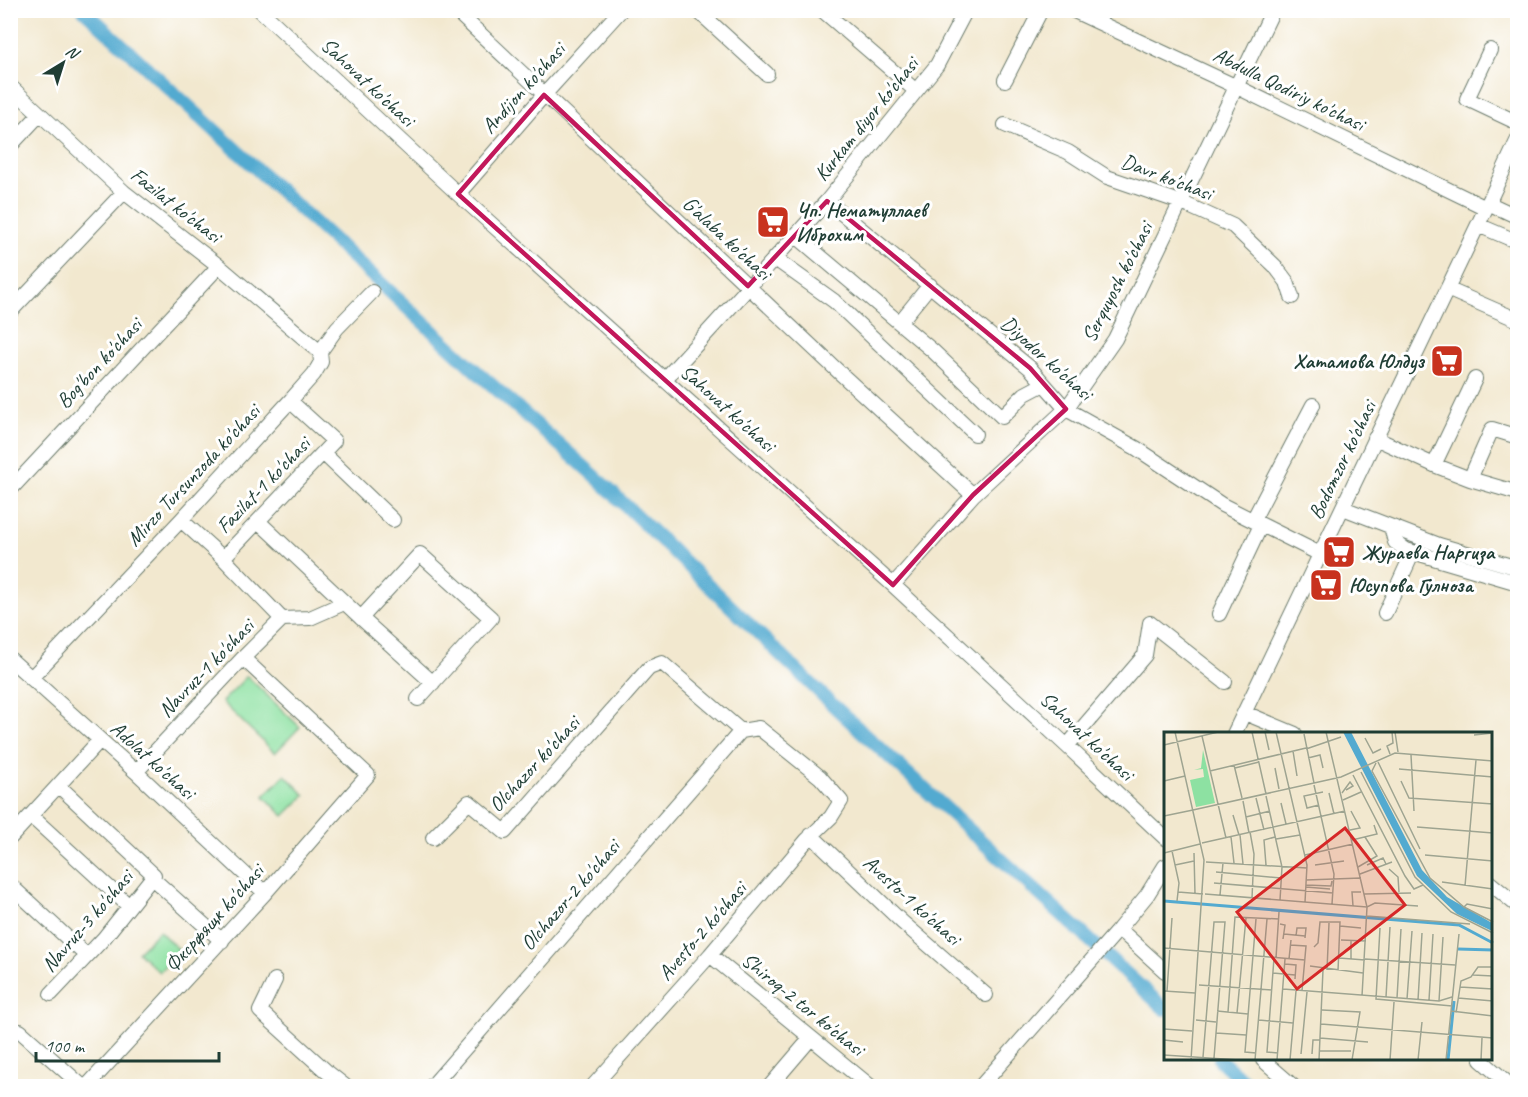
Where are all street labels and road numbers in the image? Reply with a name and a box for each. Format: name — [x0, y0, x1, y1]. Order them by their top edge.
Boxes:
street label: Sahovat ko'chasi — [316, 32, 423, 134]
street label: Andijon ko'chasi — [476, 35, 573, 139]
street label: Abdulla Qodiriy ko'chasi — [1209, 41, 1372, 138]
street label: Kurkam diyor ko'chasi — [808, 50, 926, 186]
street label: Davr ko'chasi — [1118, 148, 1219, 207]
street label: Fazilat ko'chasi — [126, 162, 229, 250]
street label: G'alaba ko'chasi — [677, 190, 779, 288]
street label: Serquyosh ko'chasi — [1076, 215, 1160, 346]
street label: Bog'bon ko'chasi — [51, 310, 150, 414]
street label: Diyodor ko'chasi — [996, 310, 1100, 408]
street label: Sahovat ko'chasi — [675, 359, 783, 459]
street label: Bodomzor ko'chasi — [1302, 394, 1383, 523]
street label: Mirzo Tursunzoda ko'chasi — [121, 396, 267, 551]
street label: Fazilat-1 ko'chasi — [211, 429, 318, 539]
street label: Navruz-1 ko'chasi — [153, 611, 261, 723]
street label: Sahovat ko'chasi — [1035, 686, 1142, 788]
street label: Olchazor ko'chasi — [483, 708, 587, 817]
street label: Adolat ko'chasi — [105, 715, 203, 807]
street label: Olchazor-2 ko'chasi — [515, 832, 627, 956]
street label: Avesto-1 ko'chasi — [858, 849, 968, 953]
street label: Фксрфящк ko'chasi — [159, 856, 271, 977]
street label: Navruz-3 ko'chasi — [36, 862, 140, 977]
street label: Avesto-2 ko'chasi — [652, 874, 754, 986]
street label: Shiroq-2 tor ko'chasi — [736, 947, 872, 1063]

